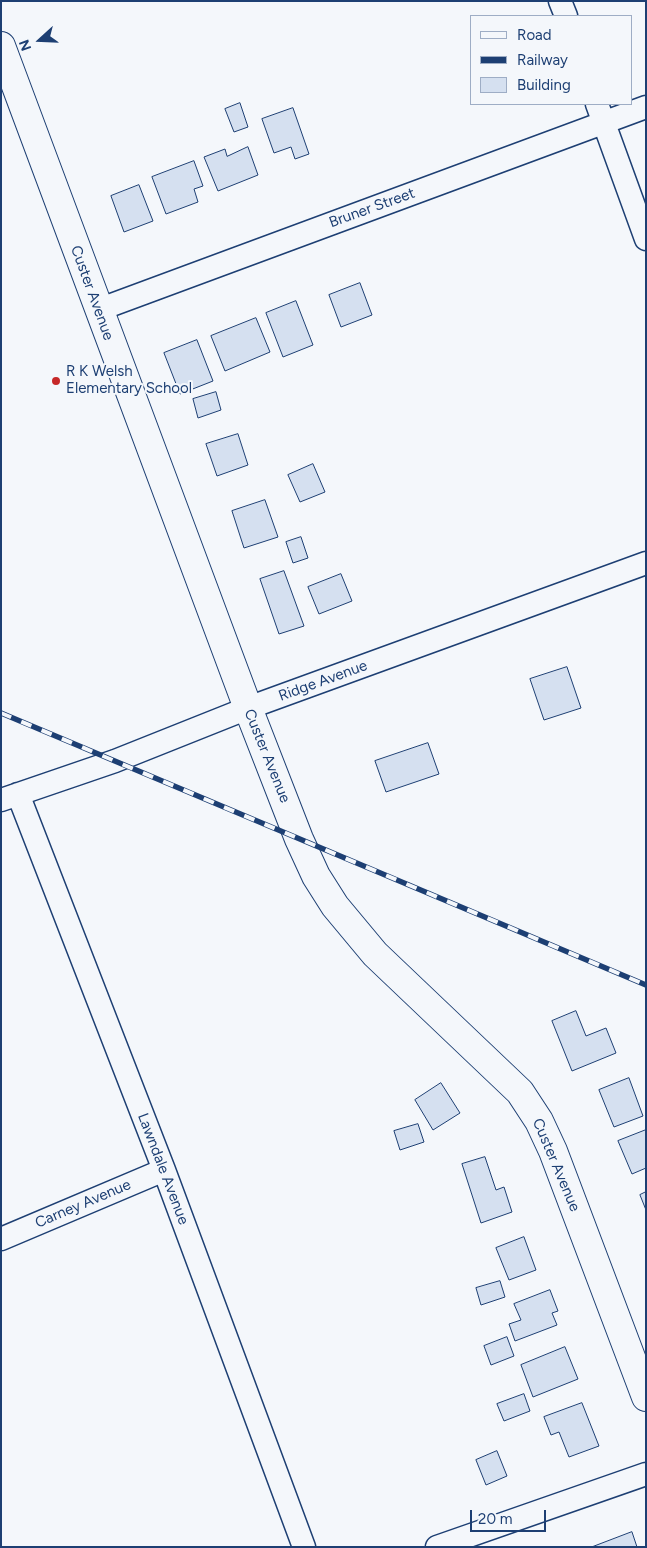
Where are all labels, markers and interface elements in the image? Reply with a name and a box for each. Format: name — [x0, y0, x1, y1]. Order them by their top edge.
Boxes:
north arrow — [15, 15, 65, 65]
legend — [470, 15, 632, 105]
text: Road — [517, 26, 552, 44]
text: N — [16, 37, 35, 53]
text: Railway — [517, 51, 568, 69]
text: Building — [517, 76, 571, 94]
street label: Bruner Street — [327, 184, 417, 232]
street label: Custer Avenue — [67, 243, 117, 343]
place label: R K Welsh Elementary School — [66, 363, 192, 398]
marker: R K Welsh Elementary School — [50, 375, 62, 387]
street label: Ridge Avenue — [276, 657, 370, 705]
street label: Custer Avenue — [240, 707, 294, 805]
street label: Lawndale Avenue — [133, 1111, 193, 1227]
street label: Custer Avenue — [528, 1116, 584, 1214]
street label: Carney Avenue — [32, 1176, 134, 1232]
scale bar — [472, 1500, 548, 1532]
text: 20 m — [478, 1510, 512, 1528]

